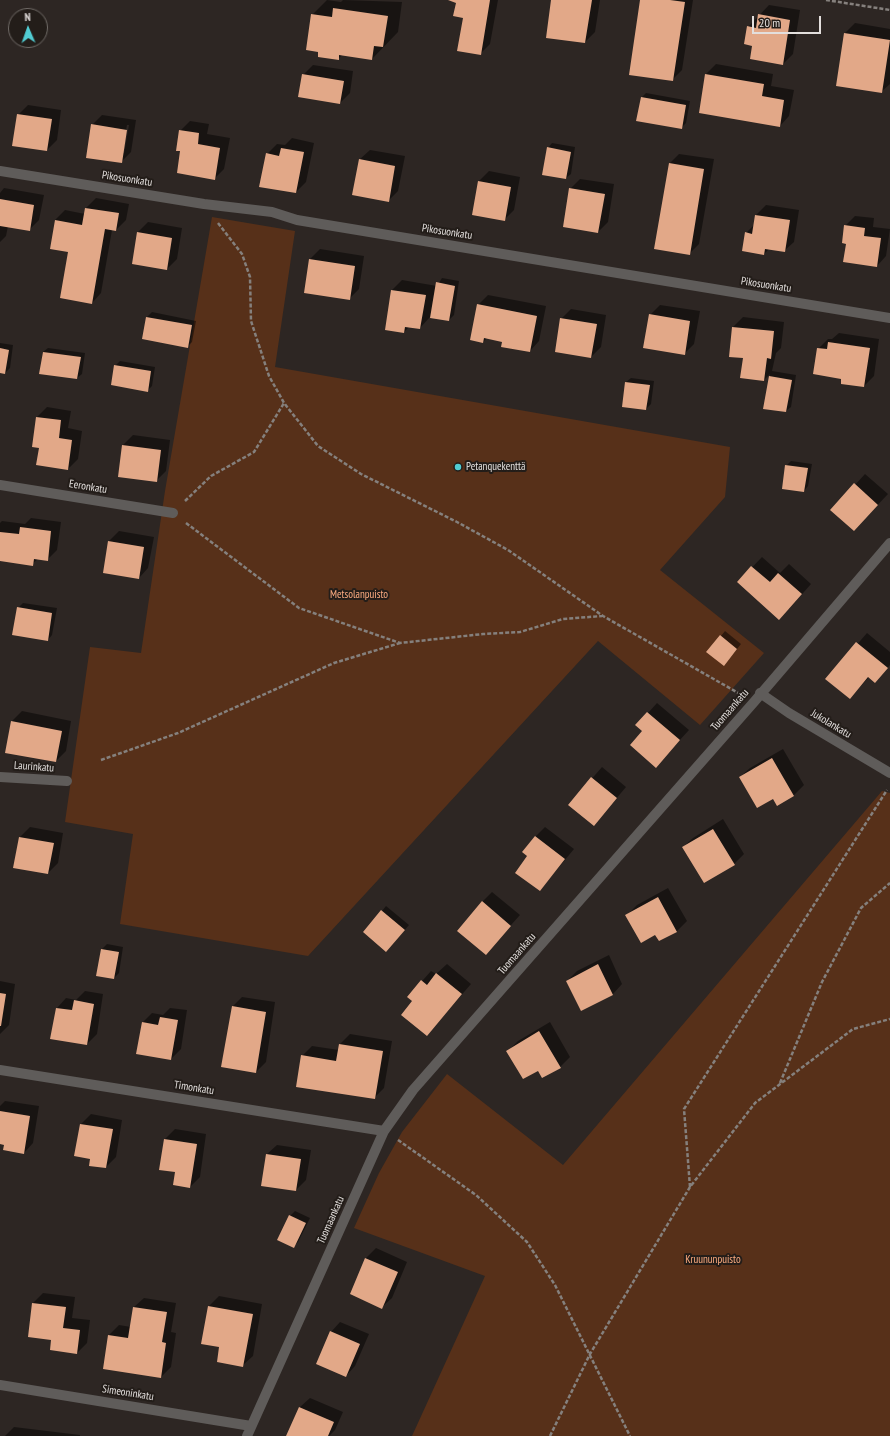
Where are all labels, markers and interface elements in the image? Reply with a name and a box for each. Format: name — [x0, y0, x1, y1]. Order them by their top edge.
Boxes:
north arrow — [8, 8, 48, 48]
scale bar — [754, 8, 823, 34]
text: N — [24, 10, 31, 24]
text: 20 m — [759, 15, 780, 30]
street label: Pikosuonkatu — [101, 169, 153, 189]
street label: Pikosuonkatu — [421, 222, 473, 242]
street label: Pikosuonkatu — [740, 275, 792, 295]
place label: Petanquekenttä — [466, 460, 525, 474]
marker: Petanquekenttä — [453, 462, 463, 472]
street label: Eeronkatu — [68, 477, 108, 497]
park label: Metsolanpuisto — [330, 588, 388, 602]
street label: Tuomaankatu — [708, 687, 752, 733]
street label: Jukolankatu — [808, 707, 854, 741]
street label: Laurinkatu — [13, 759, 55, 775]
street label: Tuomaankatu — [495, 931, 539, 977]
street label: Timonkatu — [173, 1078, 215, 1098]
street label: Tuomaankatu — [315, 1194, 347, 1246]
park label: Kruununpuisto — [685, 1253, 741, 1267]
street label: Simeoninkatu — [101, 1382, 155, 1404]

